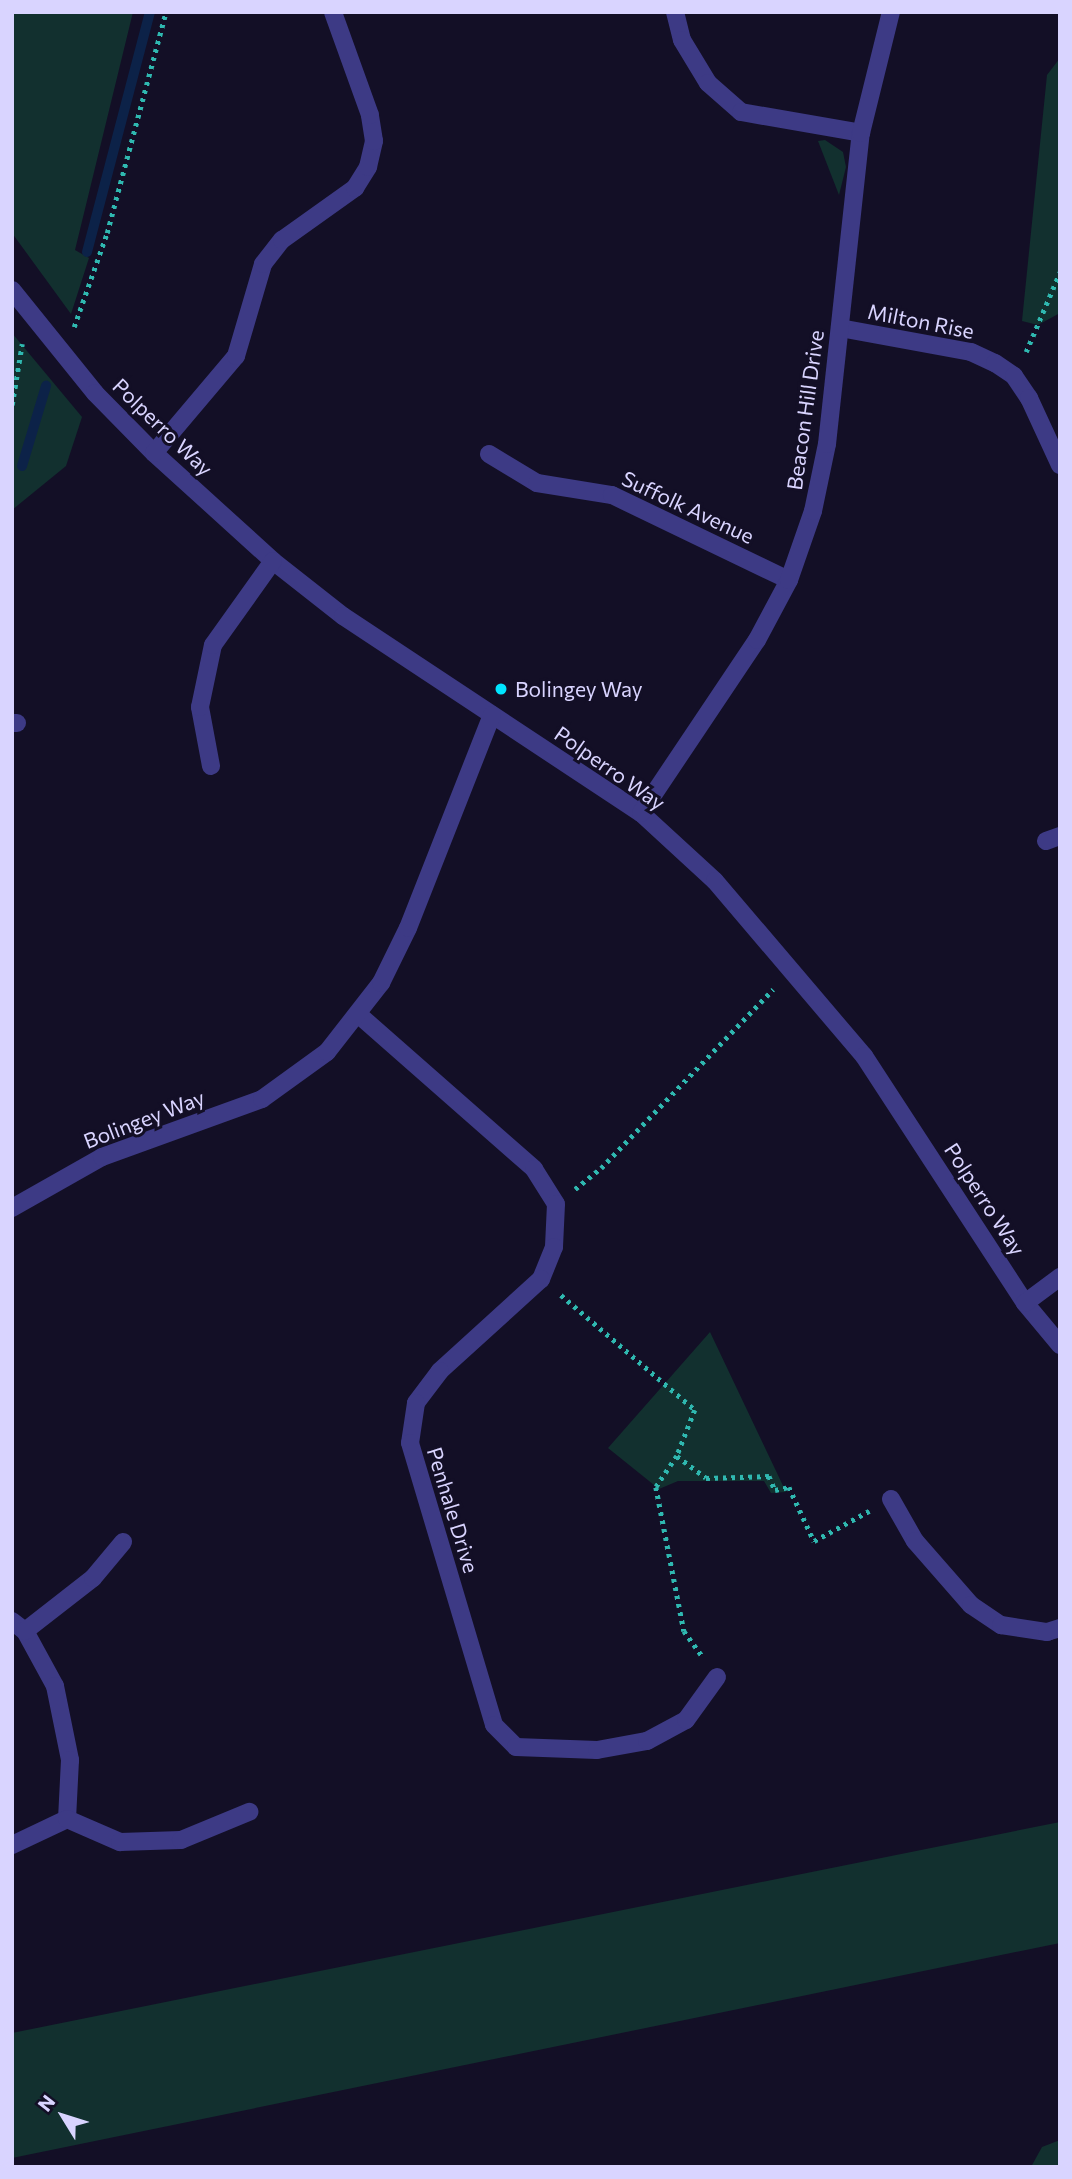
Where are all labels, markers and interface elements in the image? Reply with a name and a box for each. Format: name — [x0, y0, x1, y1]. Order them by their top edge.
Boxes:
street label: Milton Rise — [866, 298, 976, 344]
street label: Beacon Hill Drive — [781, 328, 829, 492]
street label: Polperro Way — [108, 373, 218, 481]
street label: Suffolk Avenue — [618, 465, 758, 549]
place label: Bolingey Way — [515, 676, 643, 702]
marker: Bolingey Way — [493, 681, 509, 697]
street label: Polperro Way — [550, 721, 670, 815]
street label: Bolingey Way — [80, 1084, 208, 1154]
street label: Polperro Way — [939, 1138, 1031, 1260]
street label: Penhale Drive — [422, 1444, 484, 1576]
north arrow — [28, 2081, 98, 2151]
text: N — [33, 2090, 60, 2115]

